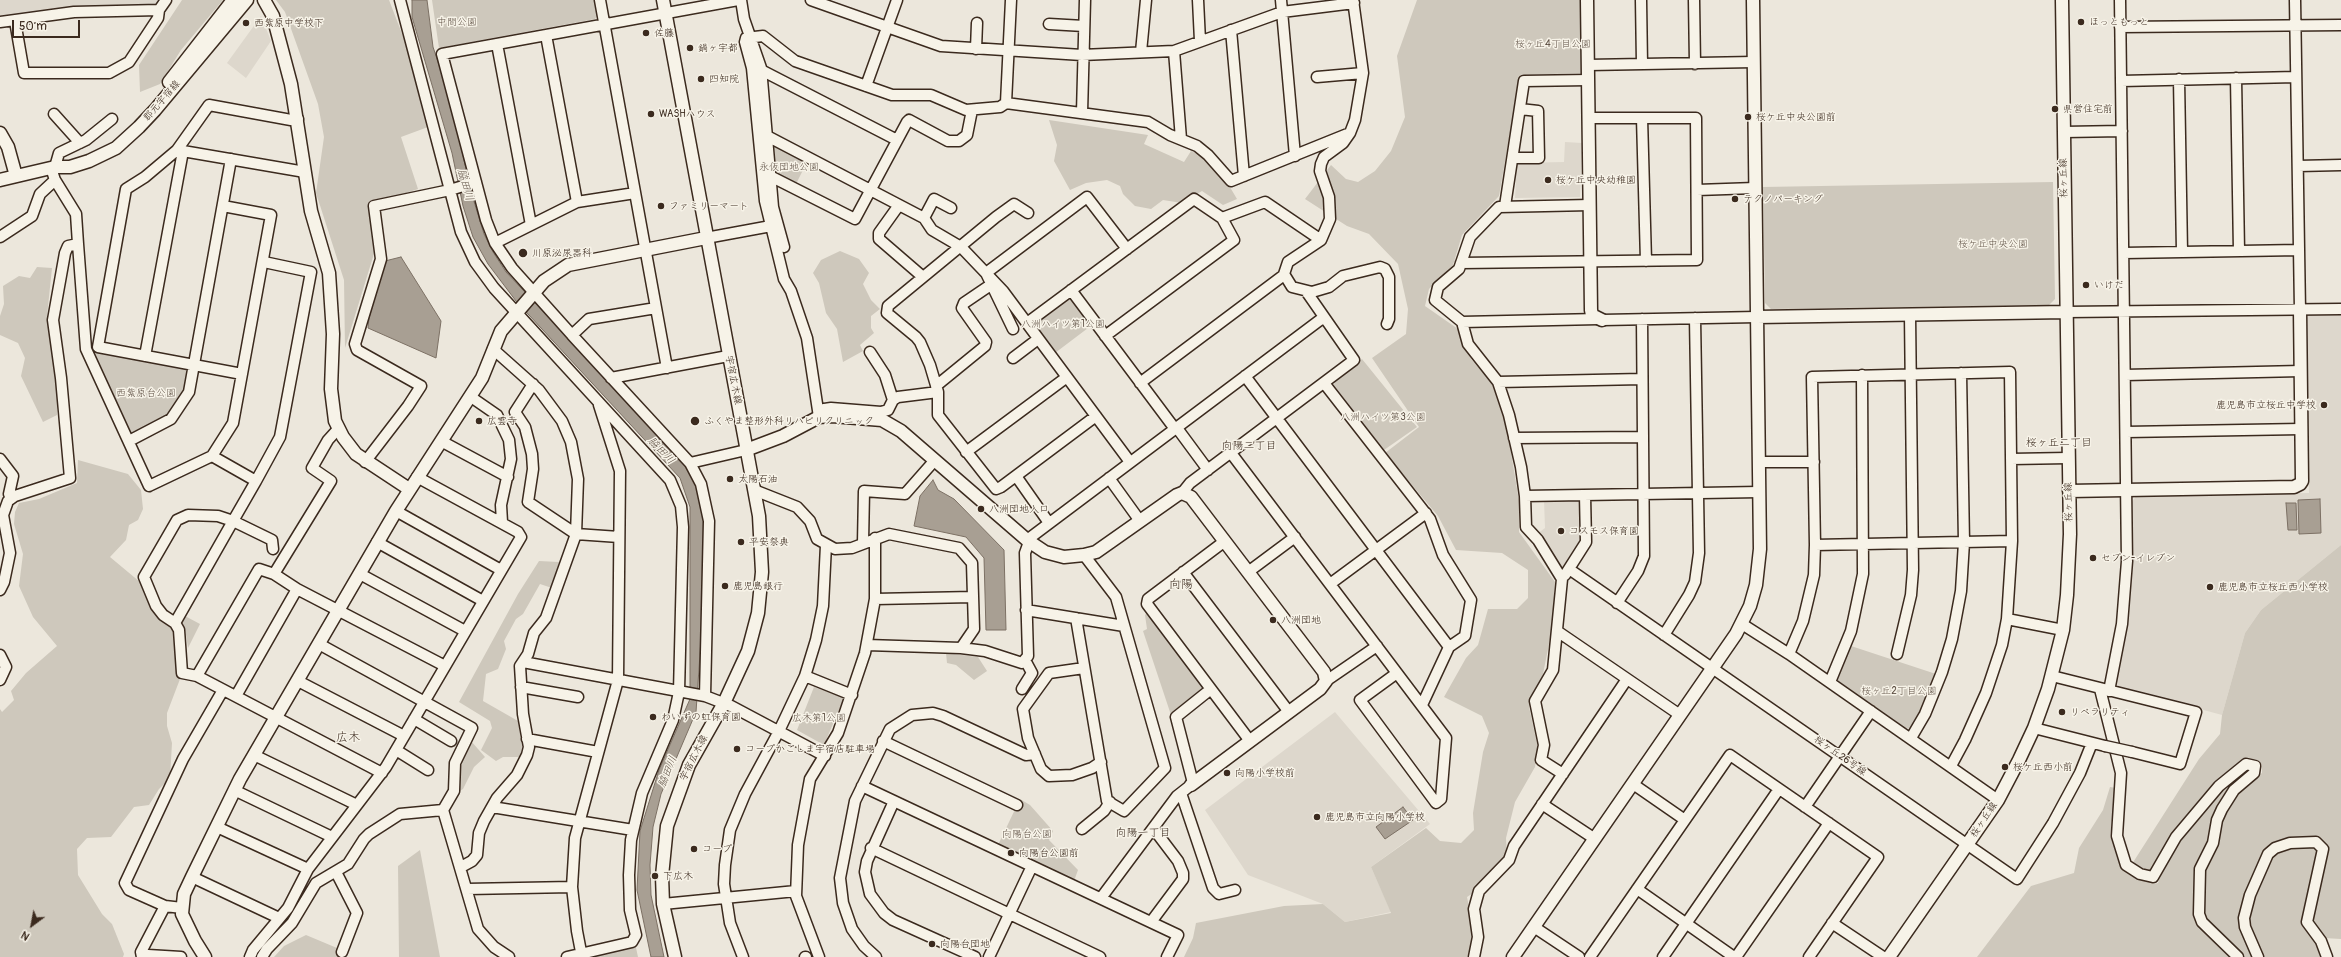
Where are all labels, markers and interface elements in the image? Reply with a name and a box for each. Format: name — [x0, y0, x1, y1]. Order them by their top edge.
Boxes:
scale bar — [14, 12, 82, 38]
park label: 中間公園 — [437, 16, 477, 28]
place label: ほっともっと — [2089, 16, 2149, 28]
place label: 西紫原中学校下 — [254, 17, 324, 29]
marker: ほっともっと — [2076, 17, 2086, 27]
marker: 西紫原中学校下 — [241, 18, 251, 28]
text: 50 m — [19, 19, 47, 34]
place label: 佐藤 — [654, 27, 674, 39]
marker: 佐藤 — [641, 28, 651, 38]
park label: 桜ヶ丘4丁目公園 — [1515, 38, 1591, 50]
place label: 鍋ヶ宇都 — [698, 42, 738, 54]
marker: 鍋ヶ宇都 — [685, 43, 695, 53]
place label: 四知院 — [709, 73, 739, 85]
marker: 四知院 — [696, 74, 706, 84]
street label: 郡元宇宿線 — [141, 78, 183, 124]
place label: 県営住宅前 — [2063, 103, 2113, 115]
marker: 県営住宅前 — [2050, 104, 2060, 114]
place label: WASHハウス — [659, 108, 716, 120]
marker: WASHハウス — [646, 109, 656, 119]
place label: 桜ケ丘中央公園前 — [1756, 111, 1836, 123]
marker: 桜ケ丘中央公園前 — [1743, 112, 1753, 122]
street label: 桜ヶ丘線 — [2058, 158, 2070, 198]
park label: 永仮団地公園 — [759, 161, 819, 173]
water label: 脇田川 — [454, 167, 476, 203]
place label: 桜ケ丘中央幼稚園 — [1556, 174, 1636, 186]
marker: 桜ケ丘中央幼稚園 — [1543, 175, 1553, 185]
place label: テクノパーキング — [1743, 193, 1823, 205]
marker: テクノパーキング — [1730, 194, 1740, 204]
place label: ファミリーマート — [669, 200, 749, 212]
marker: ファミリーマート — [656, 201, 666, 211]
park label: 桜ケ丘中央公園 — [1958, 238, 2028, 250]
marker: 川原泌尿器科 — [517, 247, 529, 259]
place label: 川原泌尿器科 — [532, 247, 592, 259]
place label: いけだ — [2094, 279, 2124, 291]
marker: いけだ — [2081, 280, 2091, 290]
park label: 八洲ハイツ第1公園 — [1021, 318, 1105, 330]
street label: 宇宿広木線 — [722, 354, 744, 406]
park label: 西紫原台公園 — [116, 387, 176, 399]
place label: 鹿児島市立桜丘中学校 — [2216, 399, 2316, 411]
marker: 鹿児島市立桜丘中学校 — [2319, 400, 2329, 410]
park label: 八洲ハイツ第3公園 — [1340, 411, 1426, 423]
place label: 広雲寺 — [487, 415, 517, 427]
marker: ふくやま整形外科リハビリクリニック — [689, 415, 701, 427]
place label: ふくやま整形外科リハビリクリニック — [704, 415, 874, 427]
marker: 広雲寺 — [474, 416, 484, 426]
water label: 脇田川 — [645, 435, 677, 467]
district label: 桜ヶ丘二丁目 — [2026, 436, 2092, 450]
district label: 向陽二丁目 — [1222, 439, 1276, 453]
place label: 太陽石油 — [738, 473, 778, 485]
marker: 太陽石油 — [725, 474, 735, 484]
street label: 桜ヶ丘線 — [2063, 482, 2075, 522]
place label: 八洲団地入口 — [989, 503, 1049, 515]
marker: 八洲団地入口 — [976, 504, 986, 514]
place label: コスモス保育園 — [1569, 525, 1639, 537]
marker: コスモス保育園 — [1556, 526, 1566, 536]
place label: 平安祭典 — [749, 536, 789, 548]
marker: 平安祭典 — [736, 537, 746, 547]
place label: セブン-イレブン — [2101, 552, 2175, 564]
marker: セブン-イレブン — [2088, 553, 2098, 563]
district label: 向陽 — [1169, 578, 1193, 592]
place label: 鹿児島銀行 — [733, 580, 783, 592]
marker: 鹿児島銀行 — [720, 581, 730, 591]
place label: 鹿児島市立桜丘西小学校 — [2218, 581, 2328, 593]
marker: 鹿児島市立桜丘西小学校 — [2205, 582, 2215, 592]
place label: 八洲団地 — [1281, 614, 1321, 626]
marker: 八洲団地 — [1268, 615, 1278, 625]
park label: 桜ヶ丘2丁目公園 — [1861, 685, 1937, 697]
place label: リベラリティ — [2070, 706, 2130, 718]
marker: リベラリティ — [2057, 707, 2067, 717]
place label: わいずの虹保育園 — [661, 711, 741, 723]
marker: わいずの虹保育園 — [648, 712, 658, 722]
park label: 広木第1公園 — [792, 712, 846, 724]
district label: 広木 — [336, 731, 360, 745]
street label: 宇宿広木線 — [677, 733, 711, 783]
street label: 桜ヶ丘26号線 — [1811, 733, 1869, 779]
place label: コープかごしま宇宿店駐車場 — [745, 743, 875, 755]
marker: コープかごしま宇宿店駐車場 — [732, 744, 742, 754]
water label: 脇田川 — [656, 754, 680, 790]
place label: 桜ケ丘西小前 — [2013, 761, 2073, 773]
marker: 桜ケ丘西小前 — [2000, 762, 2010, 772]
place label: 向陽小学校前 — [1235, 767, 1295, 779]
marker: 向陽小学校前 — [1222, 768, 1232, 778]
street label: 桜ヶ丘線 — [1968, 800, 2000, 840]
place label: 鹿児島市立向陽小学校 — [1325, 811, 1425, 823]
marker: 鹿児島市立向陽小学校 — [1312, 812, 1322, 822]
district label: 向陽一丁目 — [1116, 826, 1170, 840]
park label: 向陽台公園 — [1002, 828, 1052, 840]
place label: コープ — [702, 843, 732, 855]
marker: コープ — [689, 844, 699, 854]
place label: 向陽台公園前 — [1019, 847, 1079, 859]
marker: 向陽台公園前 — [1006, 848, 1016, 858]
place label: 下広木 — [663, 870, 693, 882]
marker: 下広木 — [650, 871, 660, 881]
north arrow — [12, 905, 52, 945]
text: N — [19, 928, 32, 943]
place label: 向陽台団地 — [940, 938, 990, 950]
marker: 向陽台団地 — [927, 939, 937, 949]

